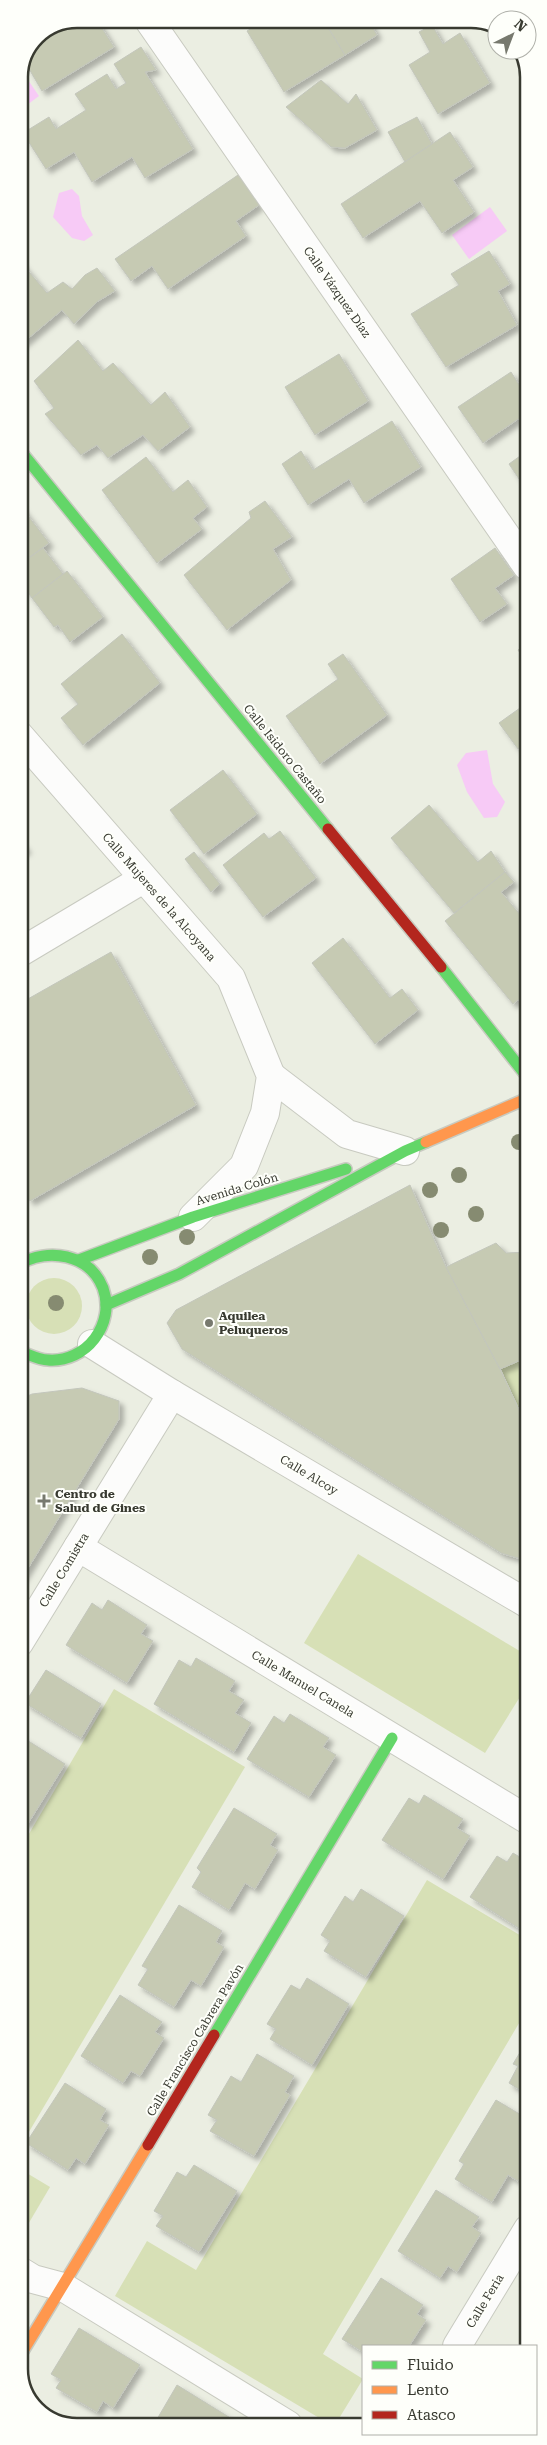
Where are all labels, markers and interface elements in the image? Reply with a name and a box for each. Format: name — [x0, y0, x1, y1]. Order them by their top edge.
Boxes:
north arrow — [487, 10, 537, 60]
text: N — [511, 16, 530, 35]
street label: Calle Vázquez Díaz — [300, 244, 374, 340]
street label: Calle Isidoro Castaño — [241, 702, 329, 806]
street label: Calle Mujeres de la Alcoyana — [99, 830, 219, 964]
street label: Avenida Colón — [194, 1170, 280, 1208]
place label: Aquilea Peluqueros — [219, 1309, 288, 1337]
marker: Aquilea Peluqueros — [203, 1317, 215, 1329]
street label: Calle Alcoy — [277, 1452, 341, 1498]
place label: Centro de Salud de Gines — [55, 1487, 145, 1515]
marker: Centro de Salud de Gines — [37, 1494, 51, 1508]
street label: Calle Comistra — [36, 1530, 92, 1610]
street label: Calle Manuel Canela — [249, 1648, 358, 1721]
street label: Calle Francisco Cabrera Pavón — [144, 1961, 246, 2119]
street label: Calle Feria — [463, 2271, 507, 2331]
legend — [362, 2345, 537, 2435]
text: Fluido — [407, 2356, 454, 2374]
text: Lento — [407, 2381, 449, 2399]
text: Atasco — [407, 2406, 456, 2424]

